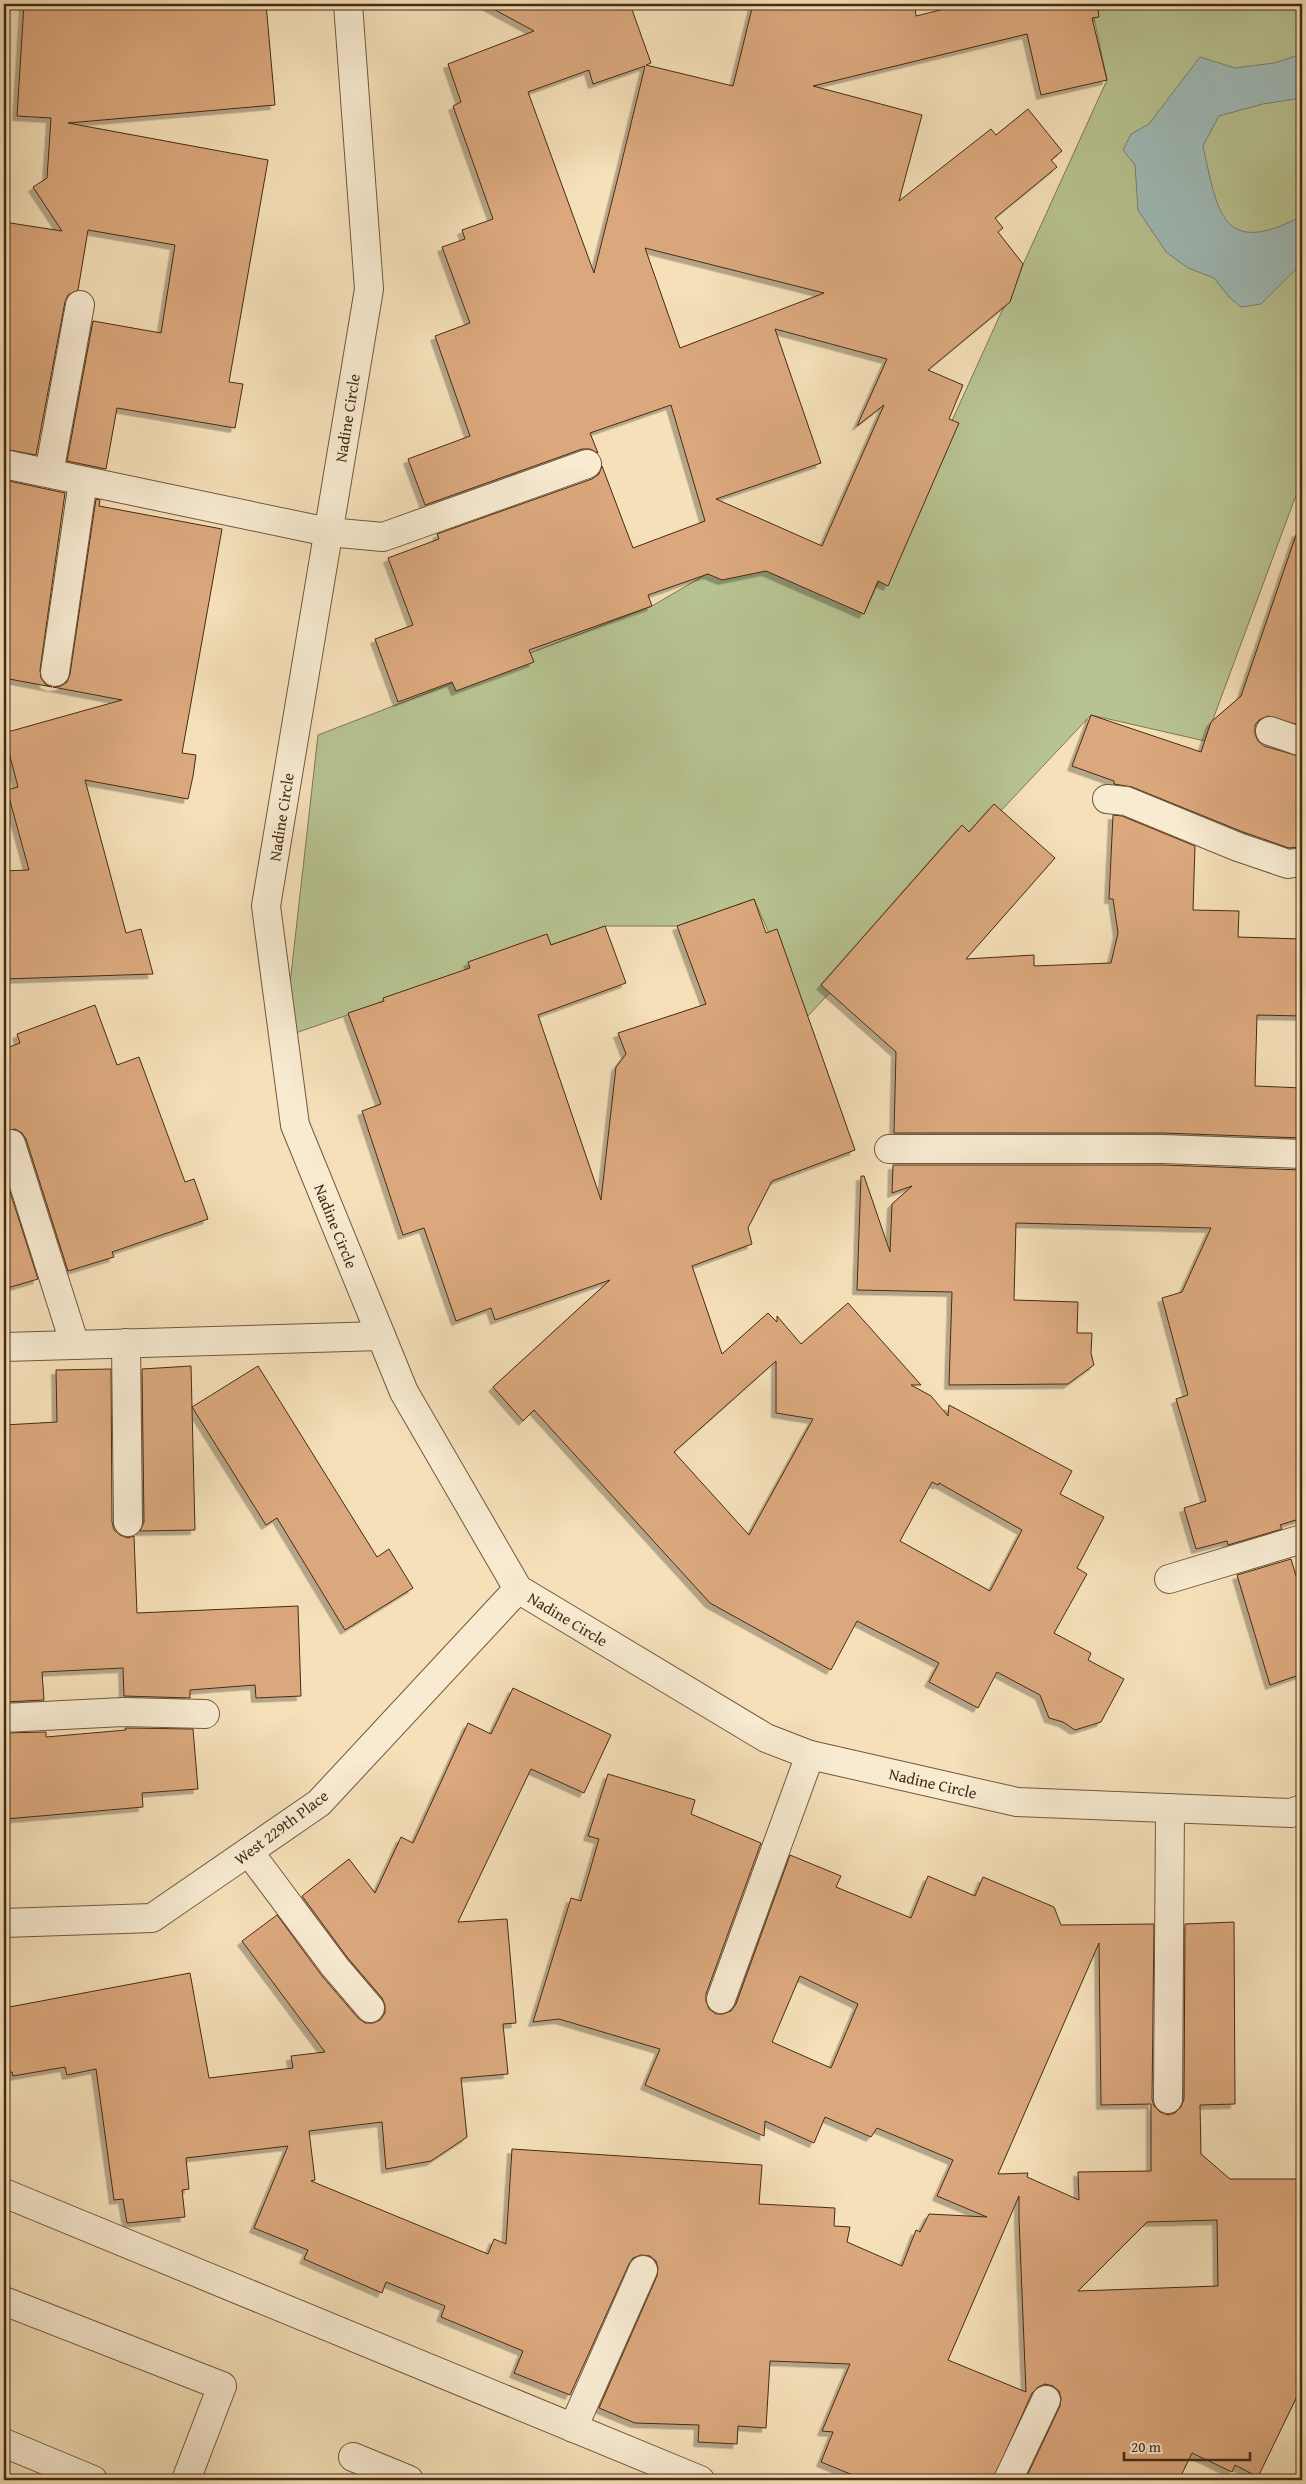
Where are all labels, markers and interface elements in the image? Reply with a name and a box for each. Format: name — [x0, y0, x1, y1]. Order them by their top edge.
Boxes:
street label: Nadine Circle — [328, 372, 366, 464]
street label: Nadine Circle — [262, 771, 300, 863]
street label: Nadine Circle — [308, 1180, 364, 1272]
street label: Nadine Circle — [523, 1586, 613, 1652]
street label: Nadine Circle — [887, 1761, 979, 1805]
street label: West 229th Place — [229, 1784, 333, 1870]
scale bar — [1124, 2429, 1250, 2461]
text: 20 m — [1131, 2436, 1162, 2457]

